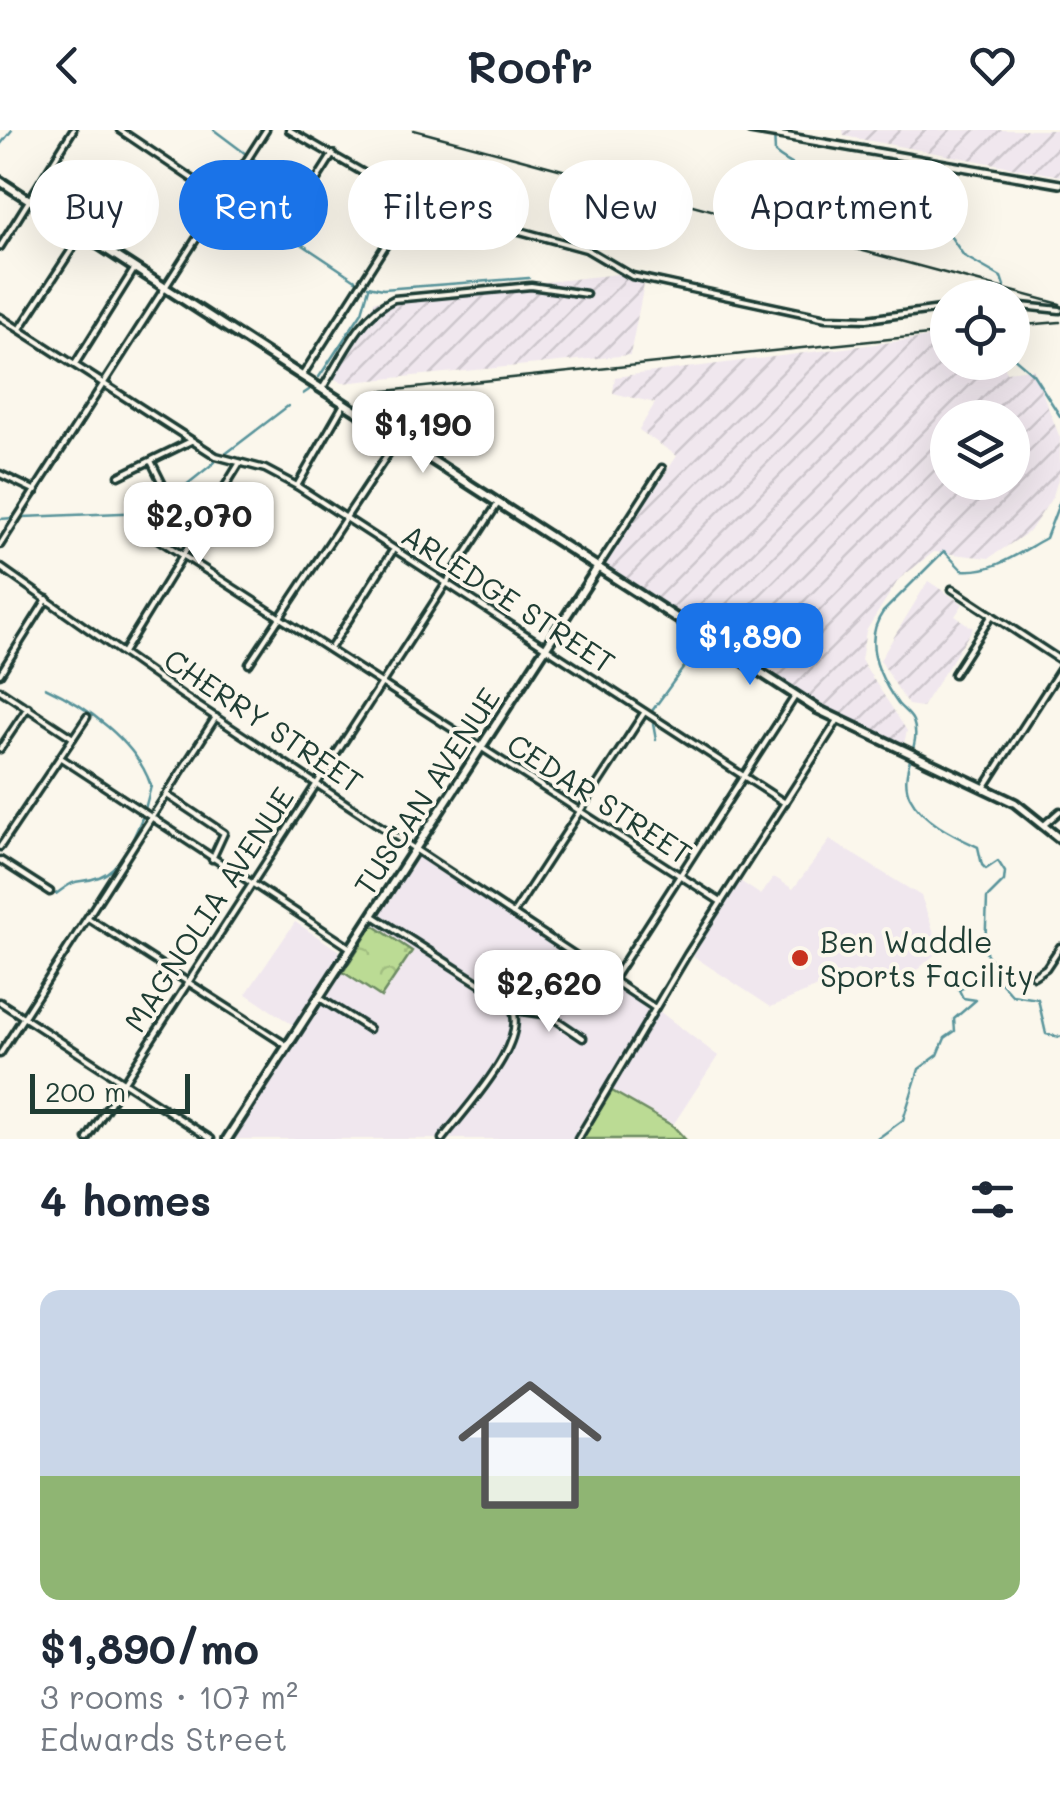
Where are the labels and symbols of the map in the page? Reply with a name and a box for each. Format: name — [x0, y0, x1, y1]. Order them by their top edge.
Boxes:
pin: $1,190 — [342, 391, 504, 476]
pin: $2,070 — [118, 482, 280, 567]
street label: ARLEDGE STREET — [395, 514, 623, 682]
pin: $1,890 — [669, 603, 831, 688]
street label: CHERRY STREET — [157, 639, 371, 801]
street label: TUSCAN AVENUE — [344, 680, 508, 902]
street label: CEDAR STREET — [500, 723, 700, 873]
street label: MAGNOLIA AVENUE — [114, 779, 302, 1039]
place label: Ben Waddle Sports Facility — [820, 921, 1033, 995]
marker: Ben Waddle Sports Facility — [789, 947, 811, 969]
pin: $2,620 — [468, 950, 630, 1035]
scale bar — [30, 1069, 190, 1114]

